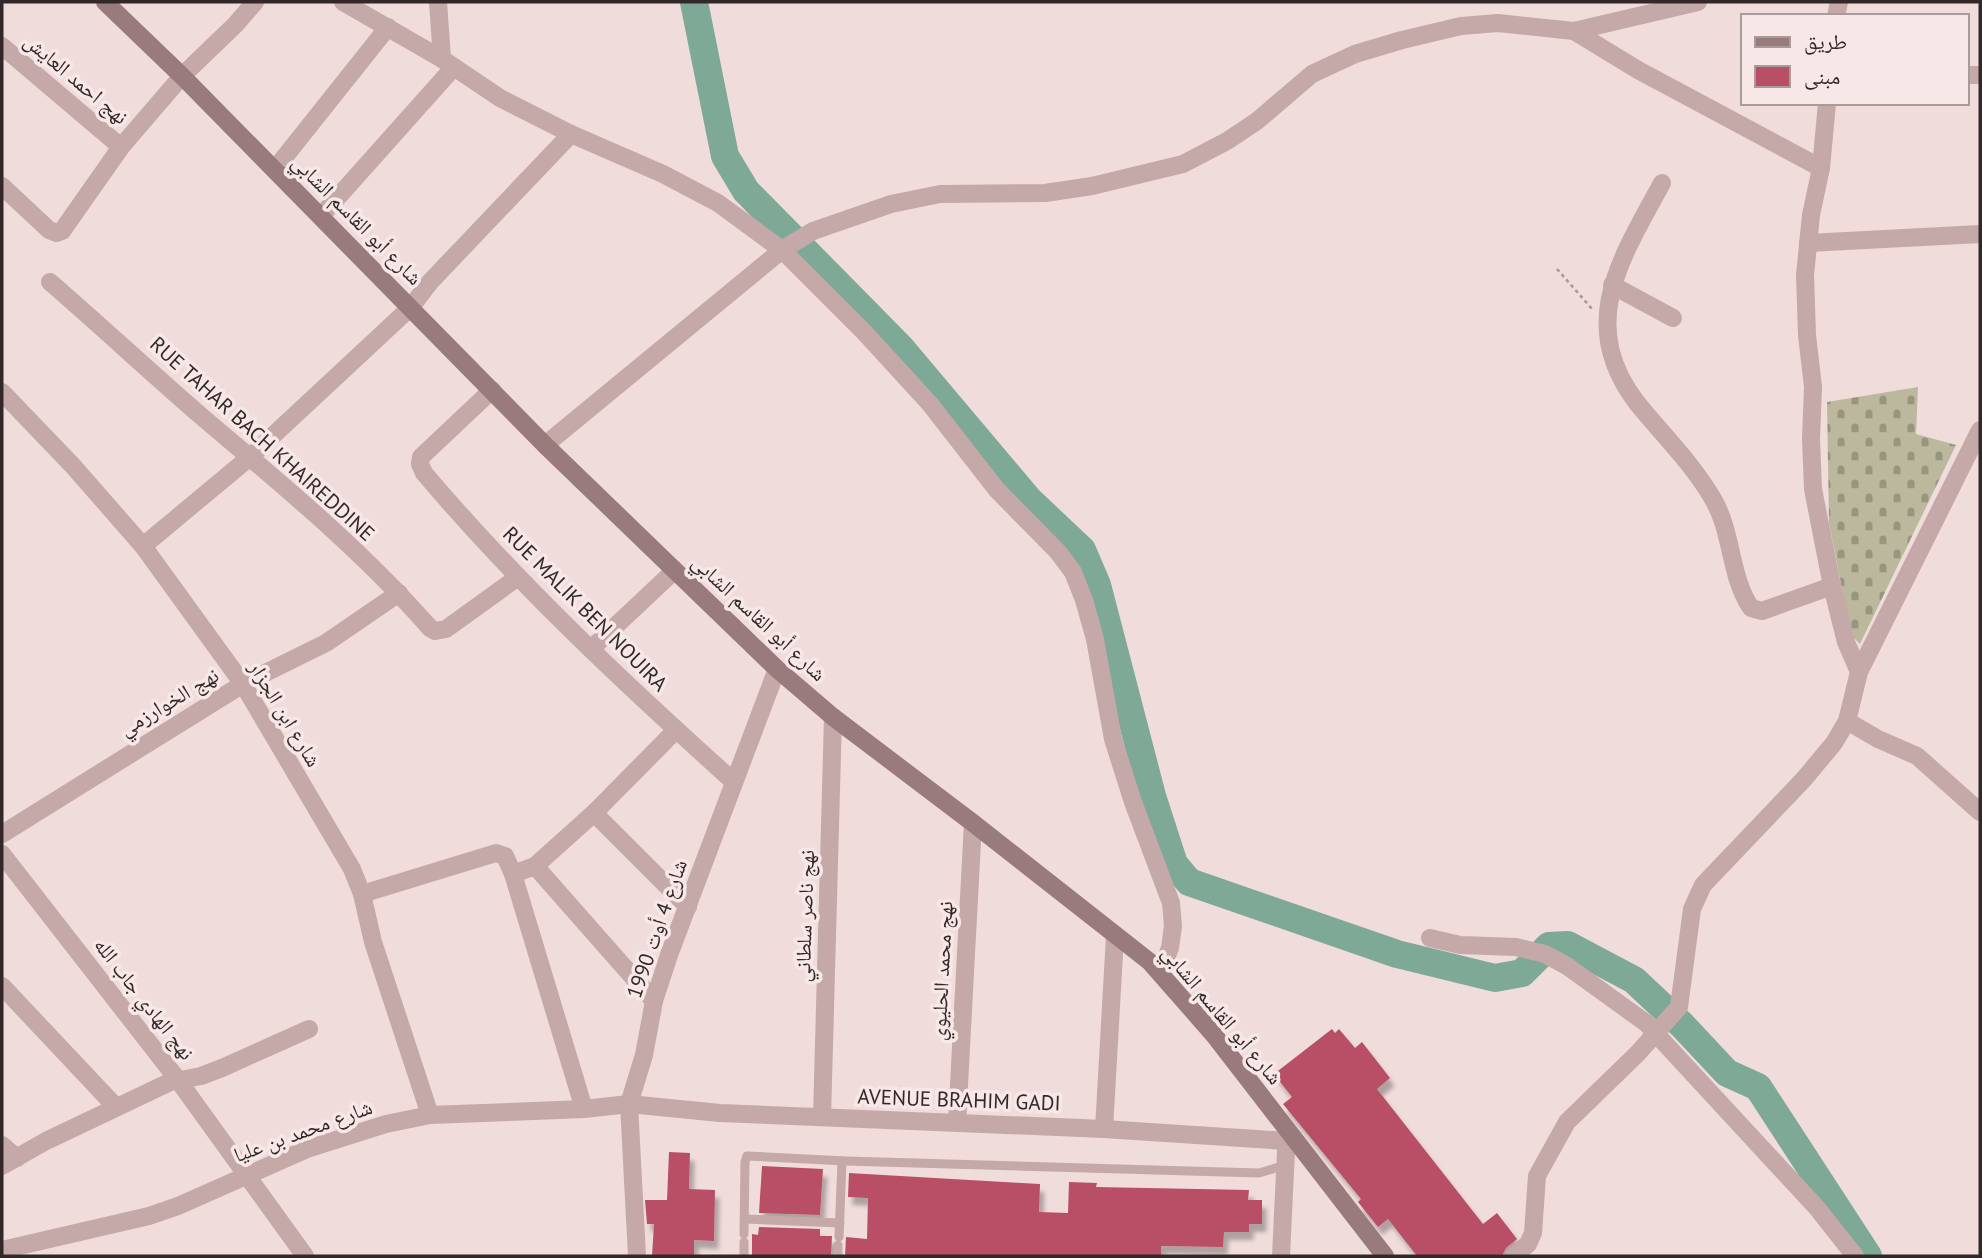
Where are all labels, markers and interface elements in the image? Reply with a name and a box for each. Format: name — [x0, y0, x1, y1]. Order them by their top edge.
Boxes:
legend — [1741, 14, 1968, 105]
street label: نهج احمد العايش — [19, 27, 134, 130]
text: طريق — [1804, 28, 1847, 55]
text: مبنى — [1804, 63, 1840, 90]
street label: شارع أبو القاسم الشابي — [284, 149, 428, 293]
street label: RUE TAHAR BACH KHAIREDDINE — [144, 331, 380, 547]
street label: RUE MALIK BEN NOUIRA — [497, 520, 674, 697]
street label: شارع أبو القاسم الشابي — [684, 548, 832, 689]
street label: شارع ابن الجزار — [243, 655, 328, 772]
street label: نهج الخوارزمي — [114, 661, 225, 745]
street label: نهج ناصر سلطاني — [789, 849, 824, 983]
street label: شارع 4 أوت 1990 — [620, 856, 693, 1002]
street label: نهج محمد الحليوي — [924, 900, 962, 1042]
street label: نهج الهادي جاب الله — [86, 932, 201, 1067]
street label: شارع أبو القاسم الشابي — [1154, 939, 1289, 1092]
street label: AVENUE BRAHIM GADI — [857, 1082, 1061, 1117]
street label: شارع محمد بن عليا — [230, 1093, 376, 1168]

